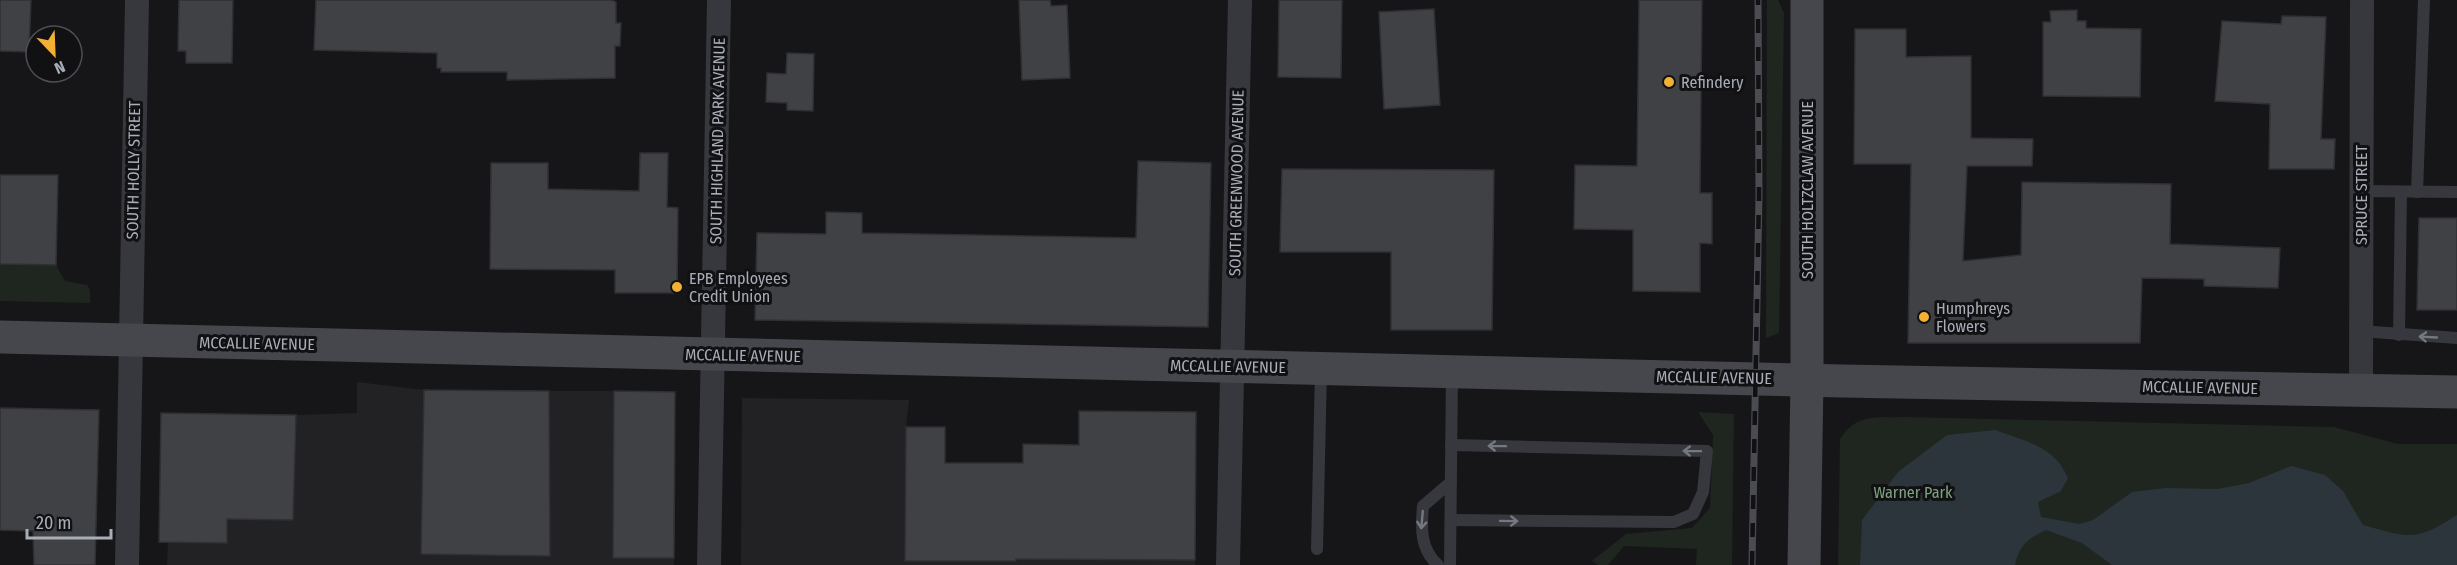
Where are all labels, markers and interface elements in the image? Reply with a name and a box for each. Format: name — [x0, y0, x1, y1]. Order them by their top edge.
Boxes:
north arrow — [24, 24, 84, 84]
street label: SOUTH HIGHLAND PARK AVENUE — [706, 38, 729, 244]
text: N — [52, 57, 68, 78]
place label: Refindery — [1681, 73, 1744, 92]
marker: Refindery — [1662, 75, 1676, 89]
street label: SOUTH GREENWOOD AVENUE — [1225, 90, 1248, 276]
street label: SOUTH HOLLY STREET — [123, 100, 144, 239]
street label: SOUTH HOLTZCLAW AVENUE — [1798, 101, 1817, 279]
street label: SPRUCE STREET — [2352, 144, 2371, 245]
place label: EPB Employees Credit Union — [689, 269, 788, 306]
marker: EPB Employees Credit Union — [670, 280, 684, 294]
place label: Humphreys Flowers — [1936, 299, 2010, 336]
marker: Humphreys Flowers — [1917, 310, 1931, 324]
one-way arrow — [2418, 331, 2438, 342]
street label: MCCALLIE AVENUE — [199, 333, 315, 354]
street label: MCCALLIE AVENUE — [685, 345, 801, 366]
street label: MCCALLIE AVENUE — [1170, 356, 1286, 377]
street label: MCCALLIE AVENUE — [1656, 367, 1772, 388]
street label: MCCALLIE AVENUE — [2142, 377, 2258, 398]
one-way arrow — [1488, 440, 1508, 452]
one-way arrow — [1683, 445, 1703, 456]
park label: Warner Park — [1873, 483, 1953, 502]
scale bar — [27, 502, 111, 540]
one-way arrow — [1416, 509, 1427, 529]
text: 20 m — [36, 512, 71, 534]
one-way arrow — [1499, 515, 1519, 527]

